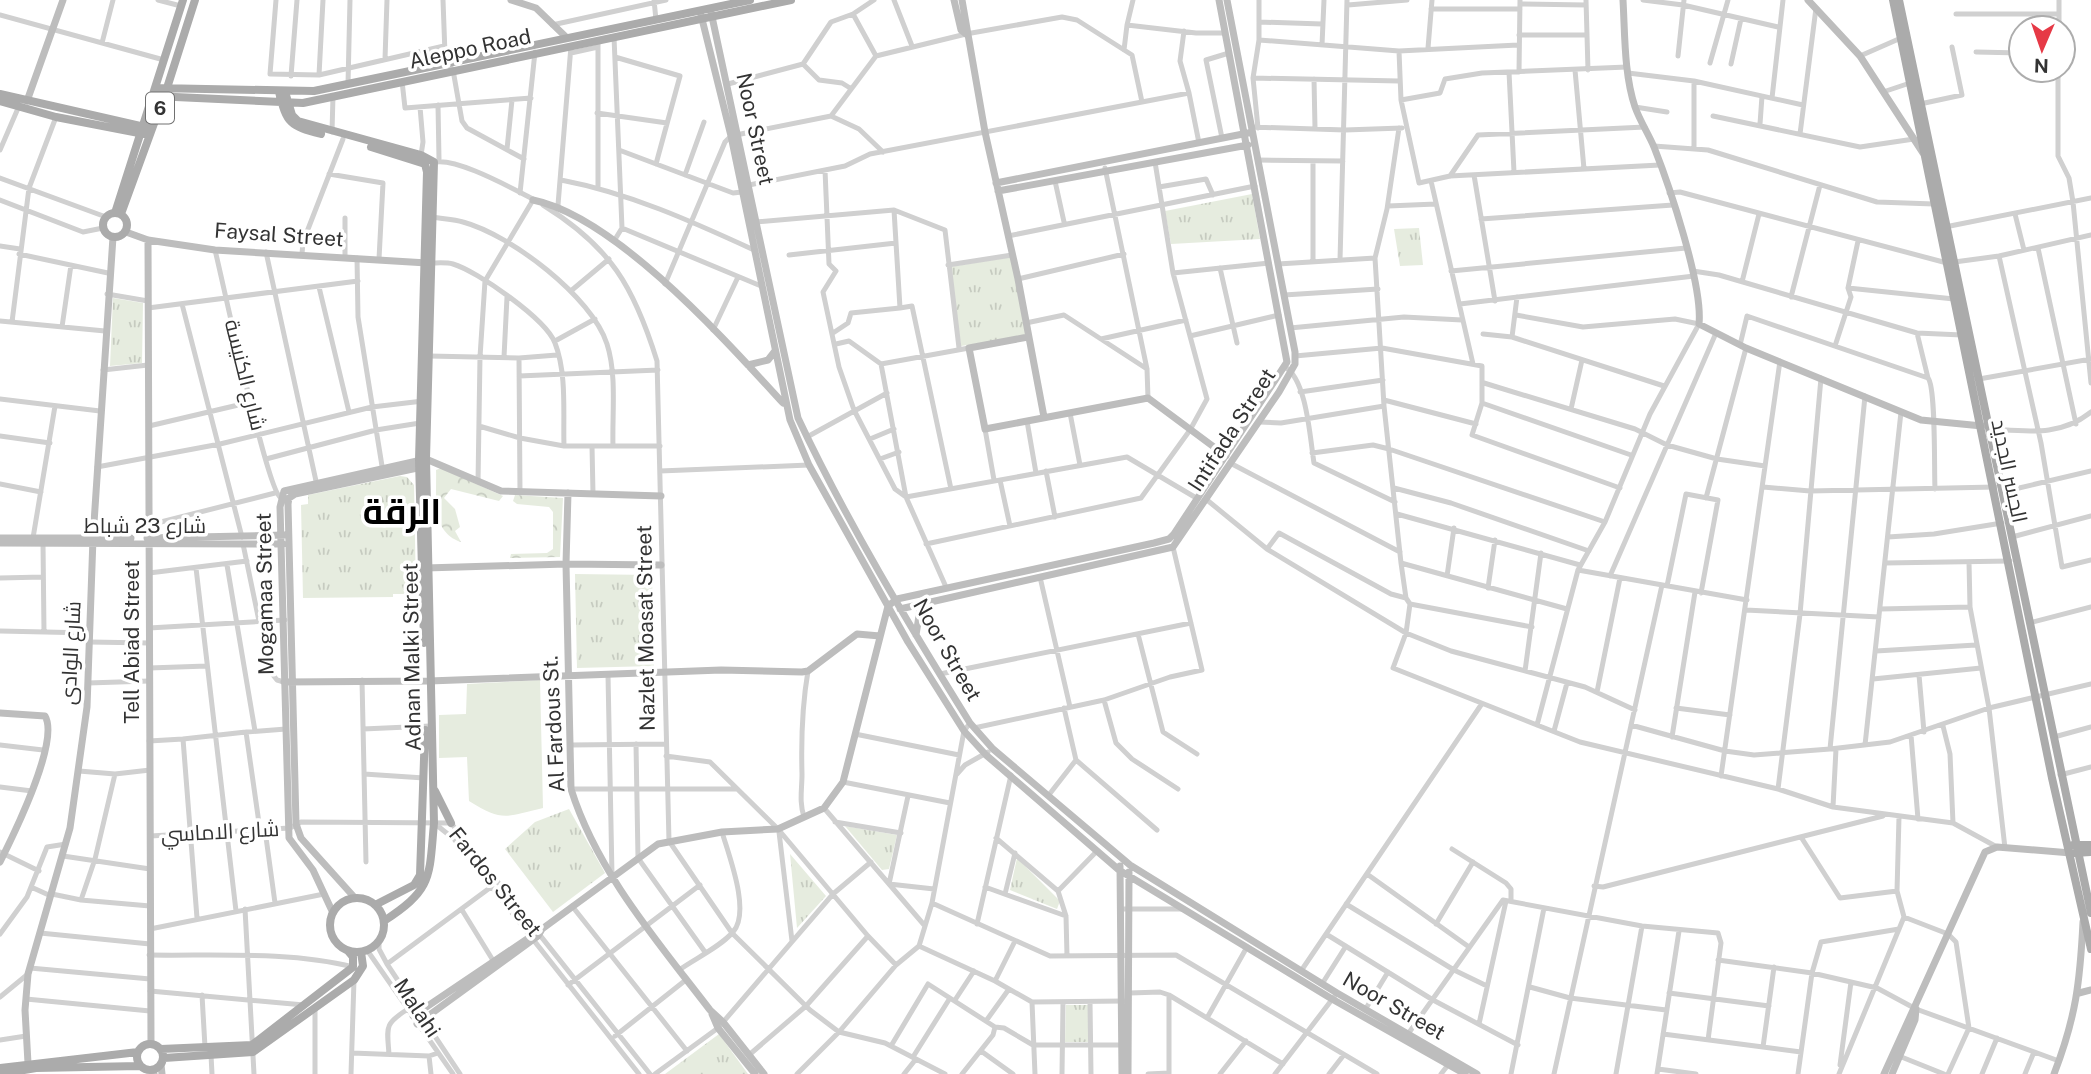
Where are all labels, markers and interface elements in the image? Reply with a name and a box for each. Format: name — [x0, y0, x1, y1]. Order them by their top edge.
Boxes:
north arrow — [2007, 14, 2077, 84]
street label: Aleppo Road — [407, 23, 533, 74]
text: N — [2034, 55, 2049, 77]
street label: Noor Street — [731, 70, 780, 187]
road number: 6 — [146, 92, 174, 124]
street label: Faysal Street — [214, 218, 345, 251]
street label: شارع الكنيسة — [218, 317, 271, 433]
street label: Intifada Street — [1183, 364, 1281, 496]
street label: الجسر الجديد — [1986, 417, 2033, 525]
district label: الرقة — [363, 491, 441, 533]
street label: شارع 23 شباط — [84, 513, 206, 540]
street label: Mogamaa Street — [251, 513, 278, 675]
street label: Nazlet Moasat Street — [631, 525, 660, 731]
street label: Tell Abiad Street — [119, 560, 144, 724]
street label: Adnan Malki Street — [397, 563, 426, 751]
street label: Noor Street — [908, 594, 987, 705]
street label: شارع الوادى — [55, 600, 88, 706]
street label: Al Fardous St. — [537, 655, 570, 793]
street label: شارع الاماسي — [160, 816, 280, 850]
street label: Fardos Street — [444, 822, 547, 941]
street label: Noor Street — [1339, 966, 1450, 1045]
street label: Malahi — [389, 974, 446, 1042]

